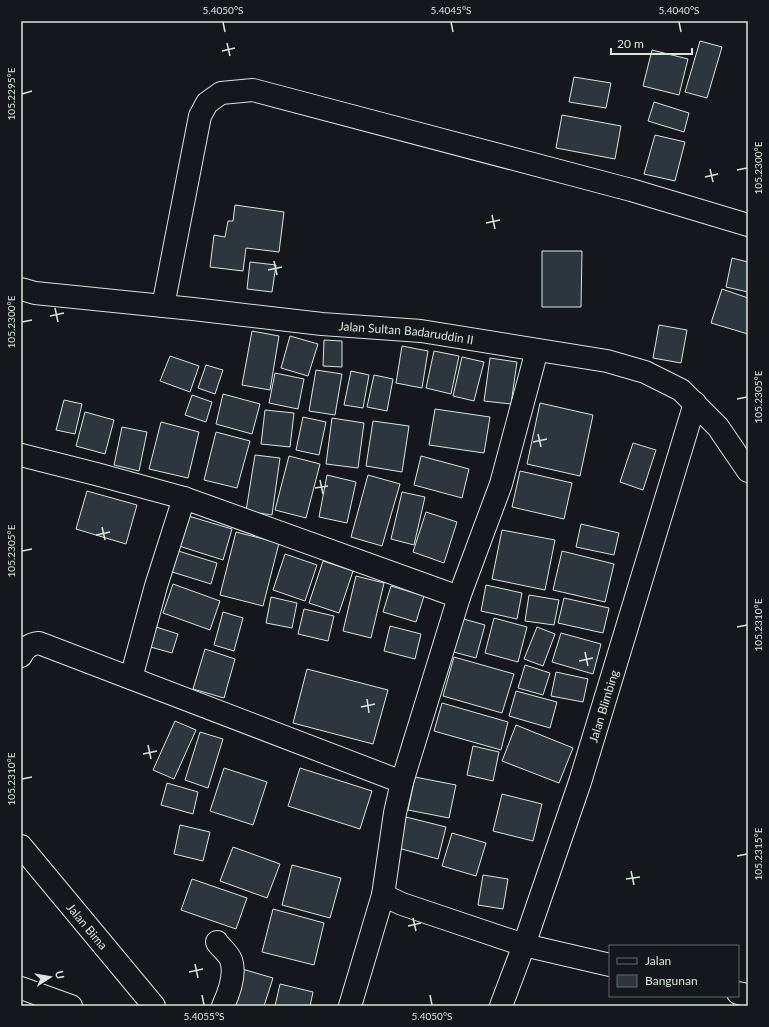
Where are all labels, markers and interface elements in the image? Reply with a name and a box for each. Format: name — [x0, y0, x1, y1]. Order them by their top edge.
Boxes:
text: 5.4050°S — [203, 4, 243, 16]
text: 5.4045°S — [431, 4, 471, 16]
text: 5.4040°S — [659, 4, 699, 16]
scale bar — [611, 30, 692, 56]
text: 20 m — [617, 36, 644, 51]
text: 105.2295°E — [5, 67, 17, 120]
text: 105.2300°E — [752, 141, 764, 194]
text: 105.2300°E — [5, 295, 17, 348]
street label: Jalan Sultan Badaruddin II — [338, 318, 475, 347]
text: 105.2305°E — [752, 370, 764, 423]
text: 105.2305°E — [5, 524, 17, 577]
text: 105.2310°E — [752, 598, 764, 651]
street label: Jalan Blimbing — [585, 668, 621, 744]
text: 105.2310°E — [5, 752, 17, 805]
text: 105.2315°E — [752, 827, 764, 880]
street label: Jalan Bima — [64, 900, 111, 952]
legend — [609, 945, 739, 997]
text: Jalan — [645, 953, 671, 968]
north arrow — [30, 957, 70, 997]
text: U — [53, 969, 67, 980]
text: Bangunan — [645, 973, 698, 988]
text: 5.4055°S — [184, 1010, 224, 1022]
text: 5.4050°S — [412, 1010, 452, 1022]

